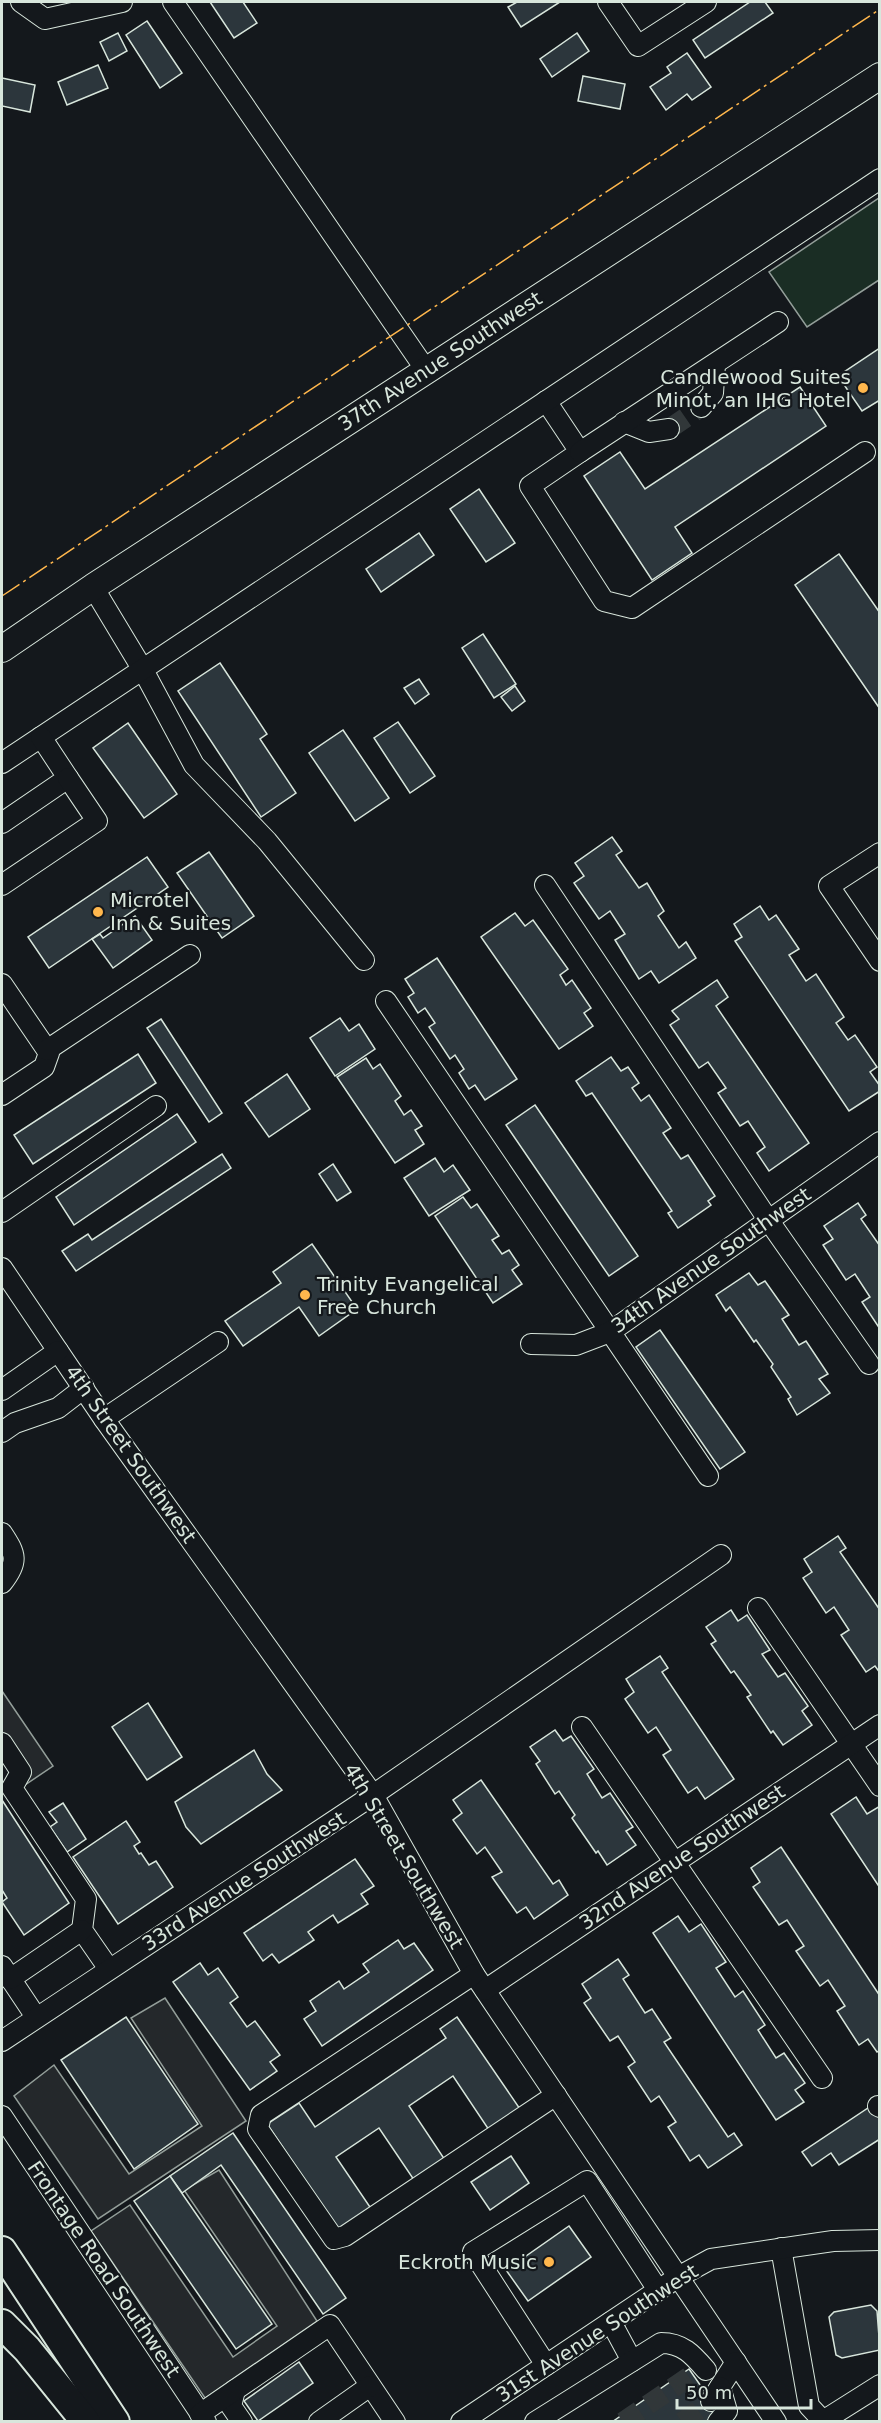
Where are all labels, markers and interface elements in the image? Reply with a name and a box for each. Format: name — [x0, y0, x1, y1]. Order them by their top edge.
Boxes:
street label: 37th Avenue Southwest — [334, 286, 546, 436]
place label: Candlewood Suites Minot, an IHG Hotel — [656, 365, 851, 412]
marker: Candlewood Suites Minot, an IHG Hotel — [856, 381, 870, 395]
place label: Microtel Inn & Suites — [110, 888, 231, 935]
marker: Microtel Inn & Suites — [91, 905, 105, 919]
street label: 34th Avenue Southwest — [607, 1182, 816, 1338]
place label: Trinity Evangelical Free Church — [316, 1272, 499, 1319]
marker: Trinity Evangelical Free Church — [298, 1288, 312, 1302]
street label: 4th Street Southwest — [60, 1360, 202, 1548]
street label: 4th Street Southwest — [339, 1759, 469, 1953]
street label: 32nd Avenue Southwest — [575, 1779, 790, 1935]
street label: 33rd Avenue Southwest — [138, 1806, 351, 1956]
street label: Frontage Road Southwest — [23, 2156, 186, 2382]
place label: Eckroth Music — [398, 2250, 537, 2274]
marker: Eckroth Music — [542, 2255, 556, 2269]
street label: 31st Avenue Southwest — [492, 2259, 703, 2407]
scale bar — [677, 2372, 810, 2410]
text: 50 m — [686, 2382, 732, 2403]

